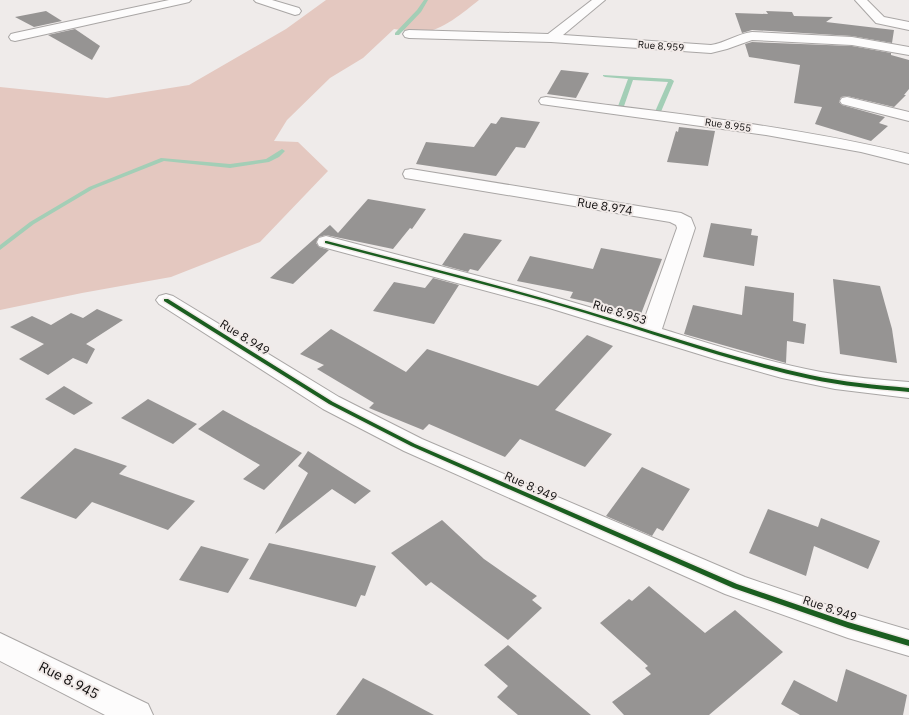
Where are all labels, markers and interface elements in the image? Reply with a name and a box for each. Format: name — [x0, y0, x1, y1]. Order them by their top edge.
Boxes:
street label: Rue 8.959 — [637, 38, 685, 54]
street label: Rue 8.955 — [704, 115, 752, 135]
street label: Rue 8.974 — [576, 194, 634, 218]
street label: Rue 8.953 — [591, 297, 649, 327]
street label: Rue 8.949 — [217, 316, 273, 358]
street label: Rue 8.949 — [502, 468, 560, 504]
street label: Rue 8.949 — [801, 592, 859, 624]
street label: Rue 8.945 — [36, 657, 102, 703]

